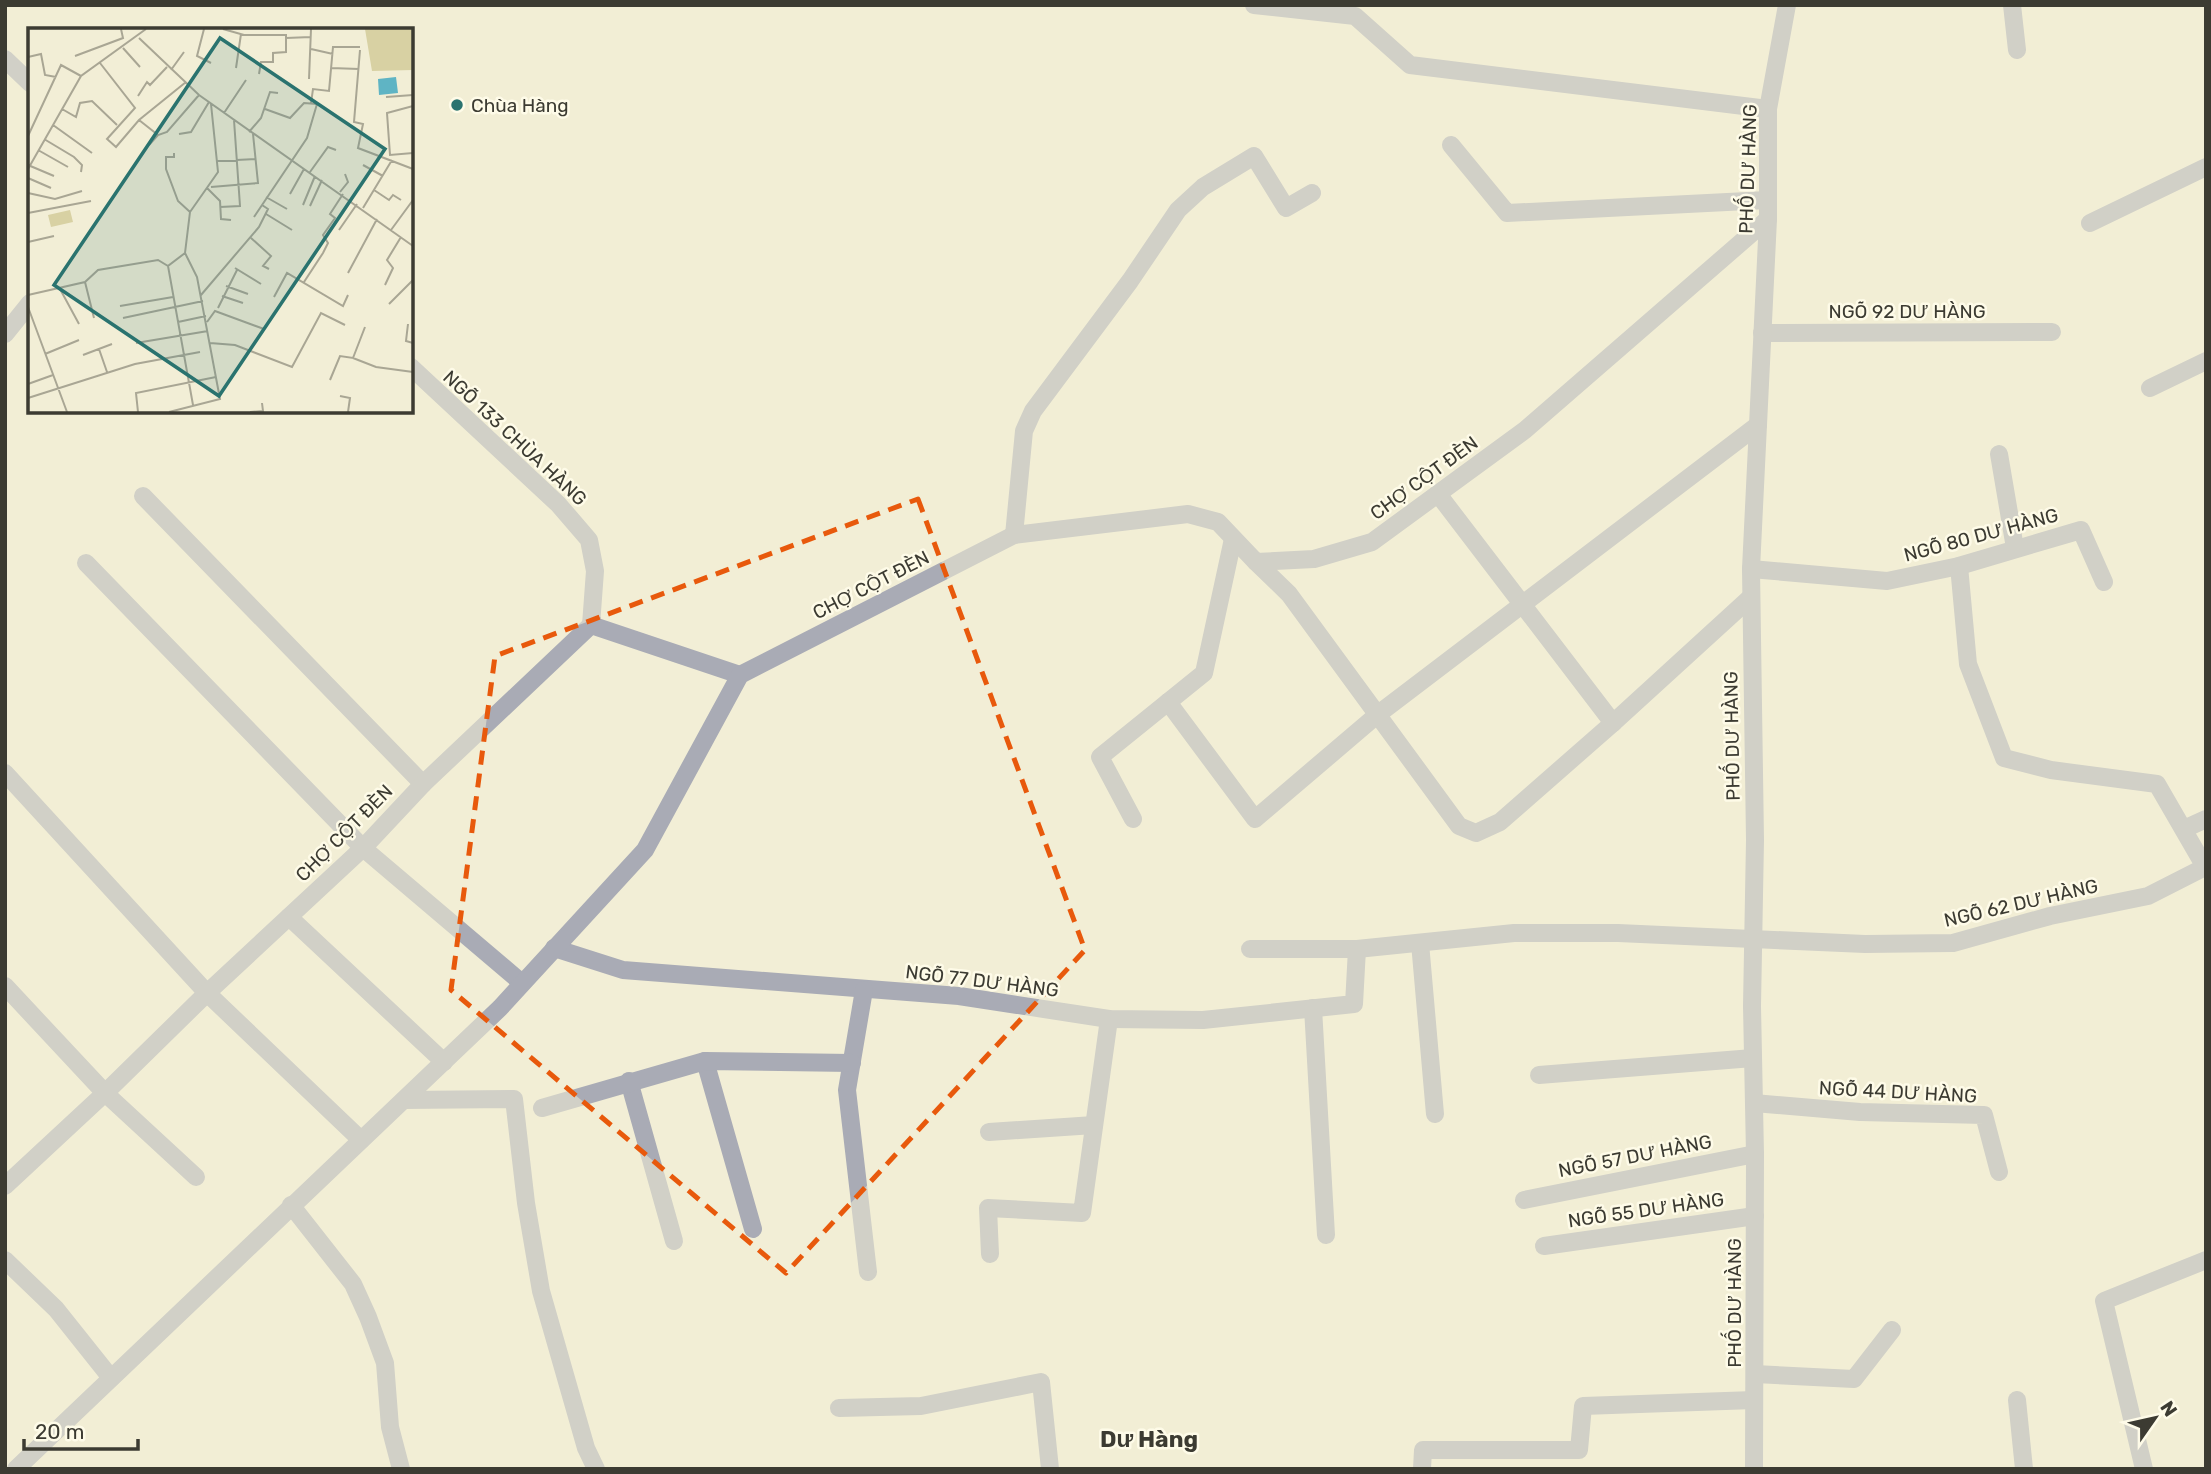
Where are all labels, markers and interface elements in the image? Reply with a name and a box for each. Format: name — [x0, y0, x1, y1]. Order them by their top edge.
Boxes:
inset map — [28, 28, 413, 413]
place label: Chùa Hàng — [471, 94, 569, 117]
marker: Chùa Hàng — [449, 97, 465, 113]
street label: PHỐ DƯ HÀNG — [1732, 104, 1762, 234]
street label: NGÕ 92 DƯ HÀNG — [1828, 300, 1986, 323]
street label: NGÕ 133 CHÙA HÀNG — [438, 366, 592, 510]
street label: CHỢ CỘT ĐÈN — [1366, 431, 1482, 525]
street label: NGÕ 80 DƯ HÀNG — [1901, 503, 2061, 567]
street label: CHỢ CỘT ĐÈN — [809, 546, 933, 624]
street label: PHỐ DƯ HÀNG — [1717, 671, 1745, 801]
street label: CHỢ CỘT ĐÈN — [291, 780, 397, 886]
street label: NGÕ 62 DƯ HÀNG — [1942, 874, 2100, 932]
street label: NGÕ 77 DƯ HÀNG — [904, 960, 1060, 1002]
street label: NGÕ 44 DƯ HÀNG — [1818, 1076, 1978, 1108]
street label: NGÕ 57 DƯ HÀNG — [1556, 1130, 1714, 1182]
street label: NGÕ 55 DƯ HÀNG — [1567, 1188, 1725, 1232]
street label: PHỐ DƯ HÀNG — [1720, 1238, 1746, 1368]
north arrow — [2120, 1383, 2190, 1453]
text: N — [2155, 1397, 2182, 1421]
scale bar — [24, 1408, 138, 1452]
text: 20 m — [35, 1419, 84, 1444]
district label: Dư Hàng — [1100, 1425, 1198, 1453]

